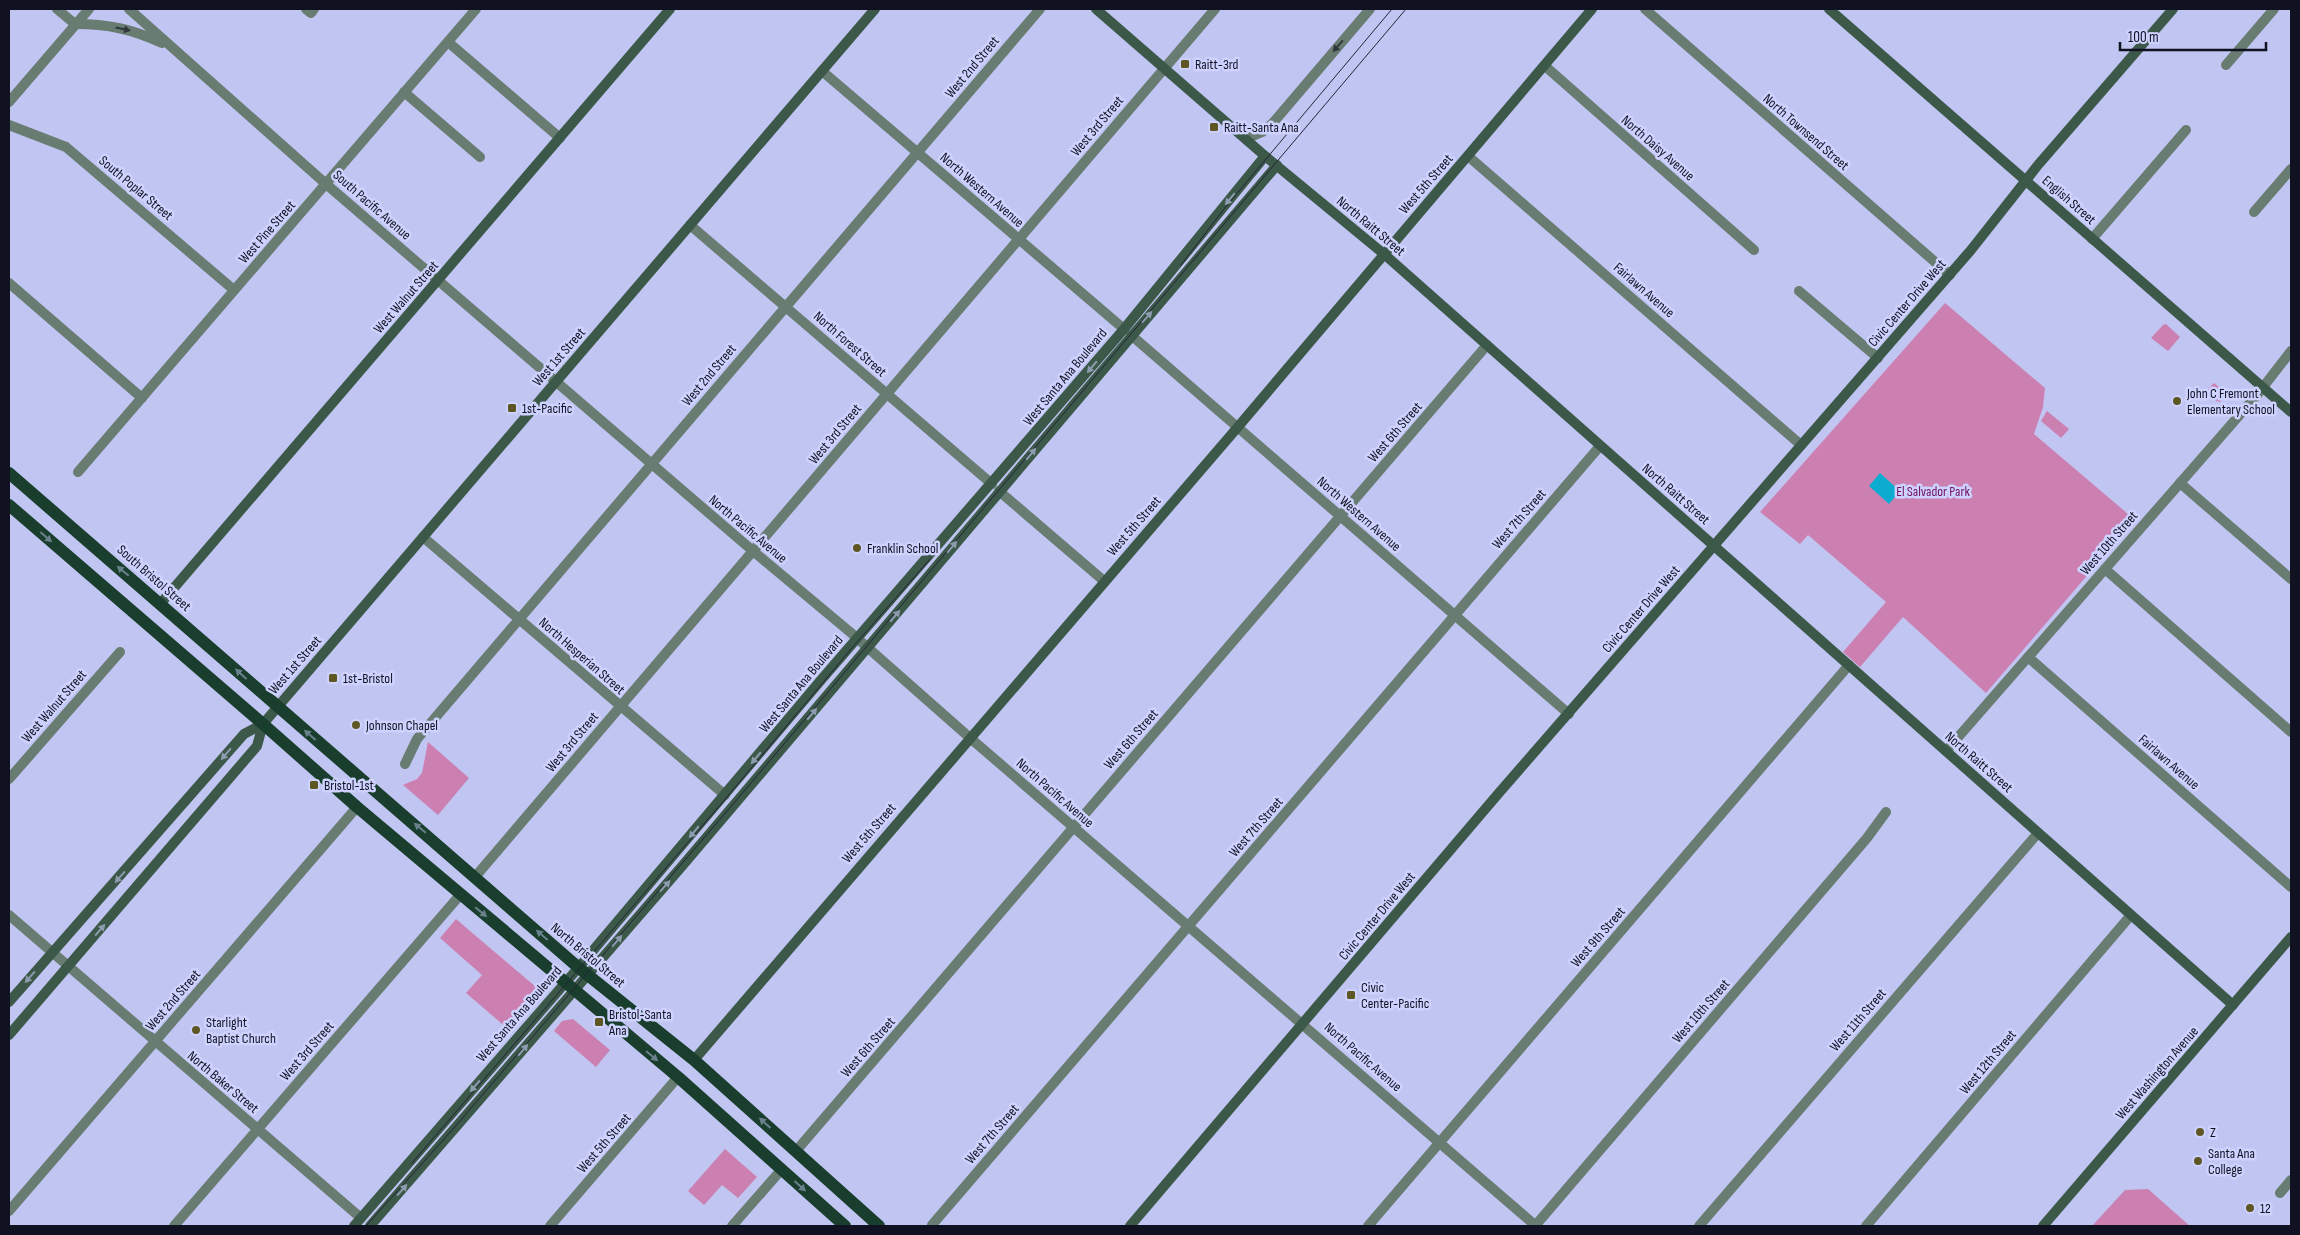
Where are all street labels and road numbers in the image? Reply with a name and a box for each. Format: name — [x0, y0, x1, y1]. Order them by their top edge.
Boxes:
street label: West 2nd Street — [941, 33, 1003, 101]
street label: North Townsend Street — [1760, 90, 1852, 174]
street label: West 3rd Street — [1067, 92, 1127, 160]
street label: North Daisy Avenue — [1618, 112, 1698, 184]
street label: North Western Avenue — [937, 149, 1027, 231]
street label: West 5th Street — [1395, 151, 1457, 217]
street label: South Poplar Street — [96, 152, 176, 224]
street label: South Pacific Avenue — [330, 167, 414, 243]
street label: English Street — [2039, 172, 2099, 228]
street label: North Raitt Street — [1333, 192, 1409, 260]
street label: West Pine Street — [235, 197, 299, 267]
street label: Civic Center Drive West — [1864, 256, 1950, 350]
street label: West Walnut Street — [370, 257, 442, 337]
street label: Fairlawn Avenue — [1610, 259, 1678, 321]
street label: North Forest Street — [810, 308, 890, 380]
street label: West 1st Street — [529, 324, 589, 390]
street label: West Santa Ana Boulevard — [1019, 325, 1111, 429]
street label: West 2nd Street — [678, 341, 740, 409]
street label: West 6th Street — [1364, 398, 1426, 466]
street label: West 3rd Street — [805, 400, 865, 468]
street label: North Raitt Street — [1639, 460, 1713, 528]
street label: North Western Avenue — [1314, 473, 1404, 555]
street label: West 7th Street — [1488, 486, 1550, 552]
street label: North Pacific Avenue — [705, 491, 791, 567]
street label: West 5th Street — [1103, 493, 1165, 559]
street label: West 10th Street — [2077, 508, 2141, 578]
street label: South Bristol Street — [114, 541, 194, 615]
street label: Civic Center Drive West — [1598, 562, 1684, 656]
street label: North Hesperian Street — [535, 614, 629, 698]
street label: West 1st Street — [265, 632, 325, 698]
street label: West Santa Ana Boulevard — [755, 632, 847, 736]
street label: West Walnut Street — [18, 666, 90, 746]
street label: West 6th Street — [1100, 705, 1162, 773]
street label: West 3rd Street — [542, 708, 602, 776]
street label: North Raitt Street — [1942, 728, 2016, 796]
street label: Fairlawn Avenue — [2135, 731, 2203, 793]
street label: North Pacific Avenue — [1013, 755, 1097, 831]
street label: West 7th Street — [1225, 794, 1287, 860]
street label: West 5th Street — [838, 800, 900, 866]
street label: Civic Center Drive West — [1335, 868, 1419, 964]
street label: West 9th Street — [1567, 903, 1629, 971]
street label: North Bristol Street — [547, 919, 629, 991]
street label: West Santa Ana Boulevard — [473, 962, 565, 1065]
street label: West 2nd Street — [142, 966, 204, 1034]
street label: West 10th Street — [1669, 976, 1733, 1046]
street label: West 11th Street — [1826, 985, 1890, 1055]
street label: West 6th Street — [837, 1013, 899, 1081]
street label: West 3rd Street — [277, 1018, 337, 1084]
street label: North Pacific Avenue — [1321, 1019, 1405, 1095]
street label: West Washington Avenue — [2112, 1023, 2202, 1123]
street label: West 12th Street — [1956, 1026, 2020, 1098]
street label: North Baker Street — [184, 1047, 262, 1117]
street label: West 7th Street — [961, 1101, 1023, 1167]
street label: West 5th Street — [573, 1110, 635, 1176]

